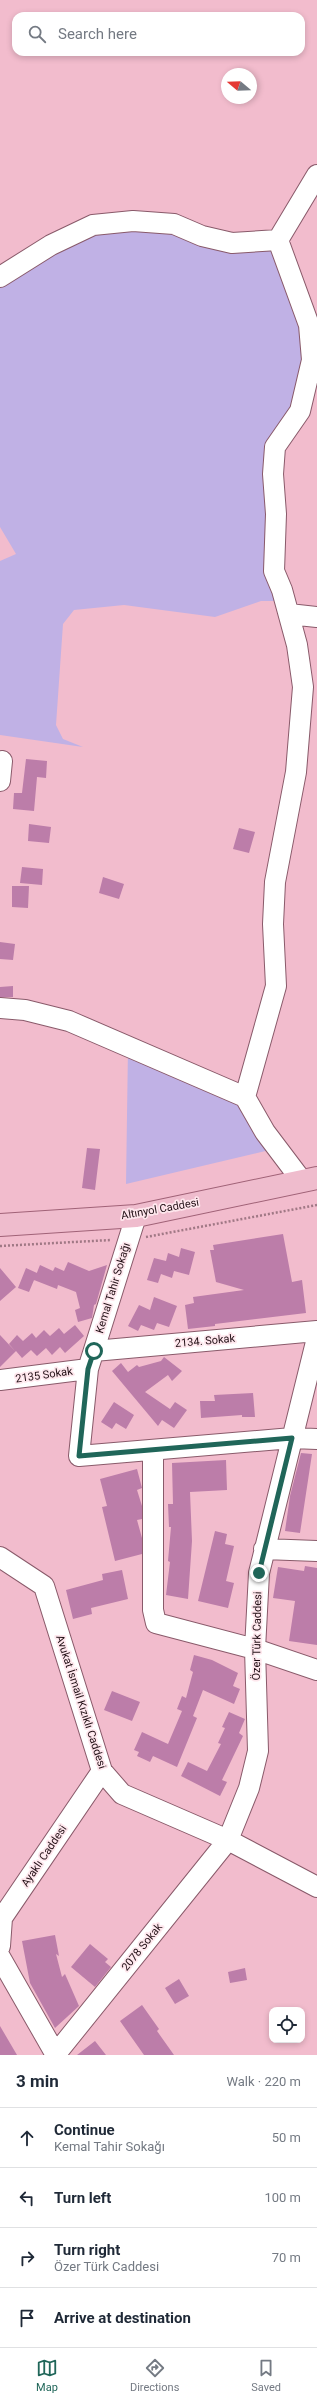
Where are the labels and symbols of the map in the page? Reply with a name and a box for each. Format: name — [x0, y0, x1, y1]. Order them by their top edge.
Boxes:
north arrow — [221, 68, 257, 104]
street label: Altınyol Caddesi — [120, 1196, 200, 1222]
street label: Kemal Tahir Sokağı — [93, 1241, 133, 1335]
street label: 2134. Sokak — [174, 1332, 236, 1350]
route start — [85, 1342, 103, 1360]
street label: 2135 Sokak — [15, 1365, 74, 1385]
route end — [250, 1564, 268, 1582]
street label: Özer Türk Caddesi — [250, 1591, 264, 1681]
street label: Avukat İsmail Kızıklı Caddesi — [53, 1634, 109, 1770]
street label: Ayaklı Caddesi — [19, 1823, 69, 1889]
street label: 2078 Sokak — [119, 1920, 165, 1973]

